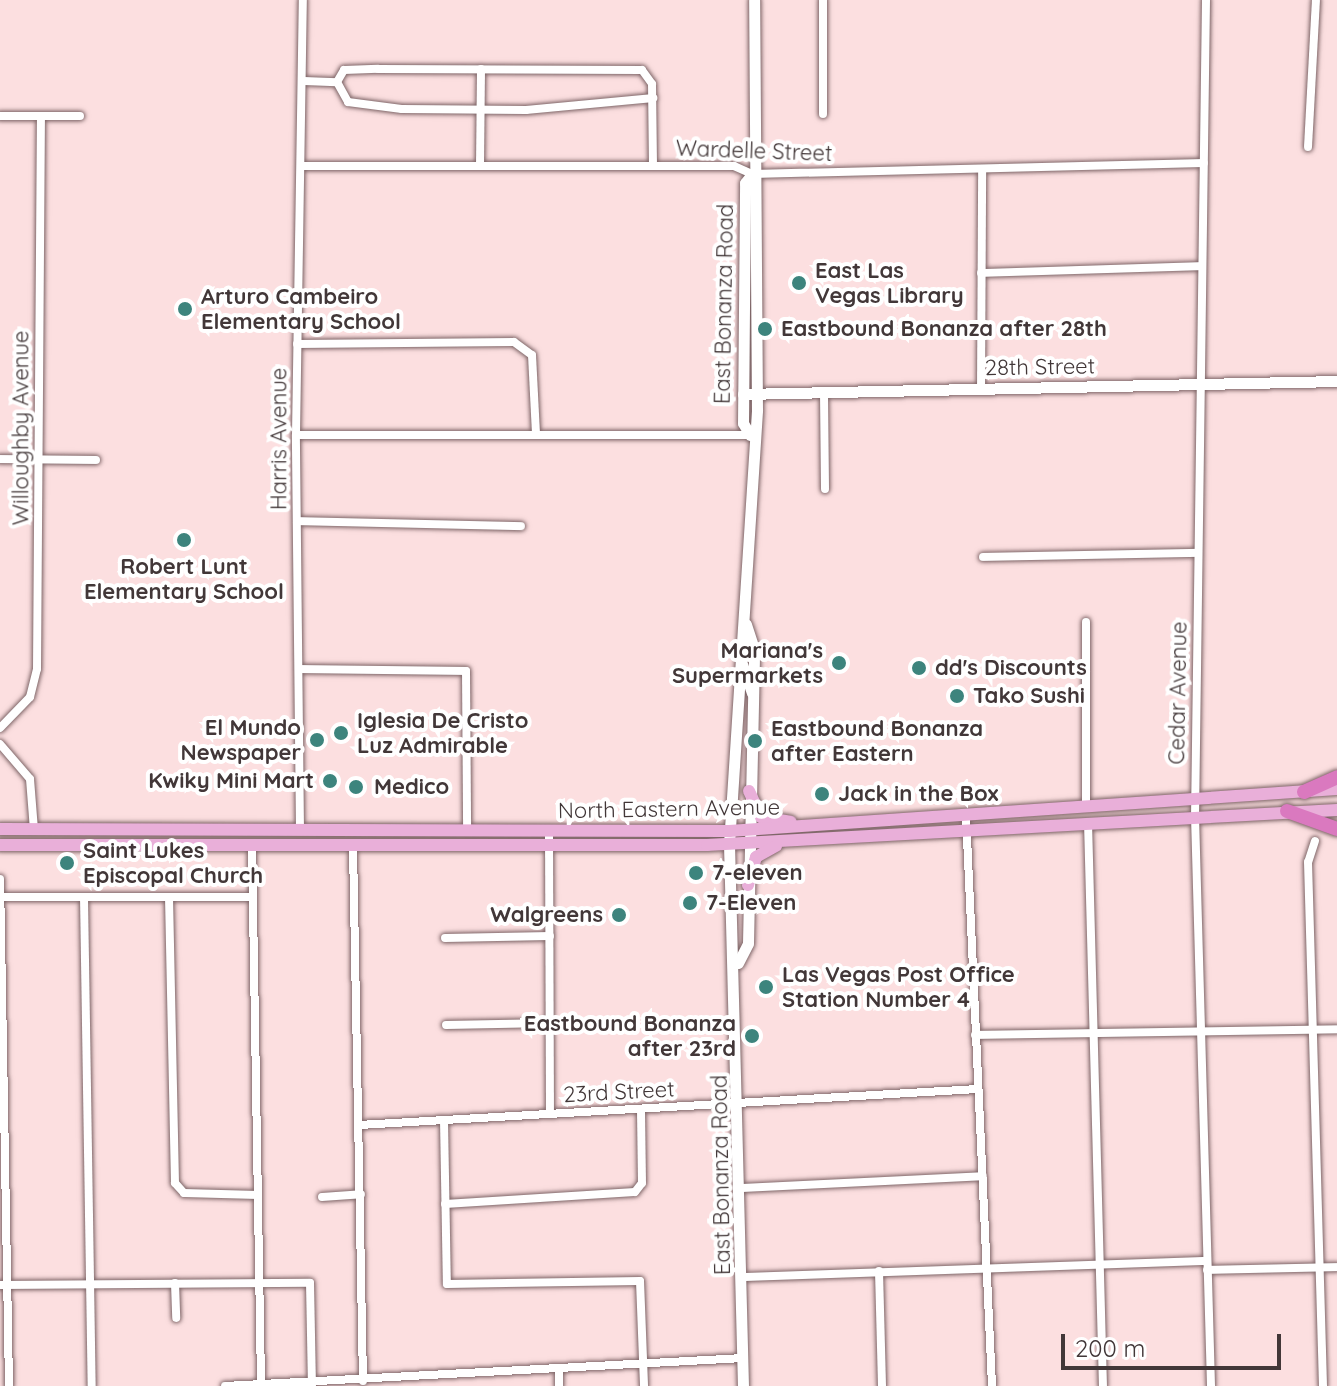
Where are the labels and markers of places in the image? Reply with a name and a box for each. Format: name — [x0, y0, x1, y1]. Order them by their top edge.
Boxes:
place label: East Las Vegas Library — [815, 257, 964, 308]
marker: East Las Vegas Library — [790, 274, 808, 292]
place label: Arturo Cambeiro Elementary School — [201, 283, 401, 334]
marker: Arturo Cambeiro Elementary School — [176, 300, 194, 318]
place label: Eastbound Bonanza after 28th — [781, 316, 1107, 342]
marker: Eastbound Bonanza after 28th — [756, 320, 774, 338]
marker: Robert Lunt Elementary School — [175, 531, 193, 549]
place label: Robert Lunt Elementary School — [84, 553, 284, 604]
place label: Mariana's Supermarkets — [672, 637, 823, 688]
marker: Mariana's Supermarkets — [830, 654, 848, 672]
place label: dd's Discounts — [935, 655, 1087, 681]
marker: dd's Discounts — [910, 659, 928, 677]
place label: Tako Sushi — [973, 683, 1085, 709]
marker: Tako Sushi — [948, 687, 966, 705]
place label: Iglesia De Cristo Luz Admirable — [357, 707, 528, 758]
place label: El Mundo Newspaper — [180, 714, 301, 766]
place label: Eastbound Bonanza after Eastern — [771, 715, 983, 766]
marker: Iglesia De Cristo Luz Admirable — [332, 724, 350, 742]
marker: El Mundo Newspaper — [308, 731, 326, 749]
marker: Eastbound Bonanza after Eastern — [746, 732, 764, 750]
place label: Kwiky Mini Mart — [148, 768, 314, 794]
marker: Kwiky Mini Mart — [321, 772, 339, 790]
place label: Medico — [374, 774, 449, 800]
marker: Medico — [345, 776, 367, 798]
place label: Jack in the Box — [838, 781, 998, 807]
marker: Jack in the Box — [813, 785, 831, 803]
place label: Saint Lukes Episcopal Church — [83, 837, 263, 888]
marker: Saint Lukes Episcopal Church — [58, 854, 76, 872]
place label: 7-eleven — [712, 860, 803, 886]
marker: 7-eleven — [687, 864, 705, 882]
place label: 7-Eleven — [706, 890, 796, 916]
marker: 7-Eleven — [681, 894, 699, 912]
place label: Walgreens — [490, 902, 603, 928]
marker: Walgreens — [610, 906, 628, 924]
place label: Las Vegas Post Office Station Number 4 — [782, 961, 1015, 1012]
marker: Las Vegas Post Office Station Number 4 — [757, 978, 775, 996]
place label: Eastbound Bonanza after 23rd — [524, 1010, 736, 1062]
marker: Eastbound Bonanza after 23rd — [743, 1027, 761, 1045]

